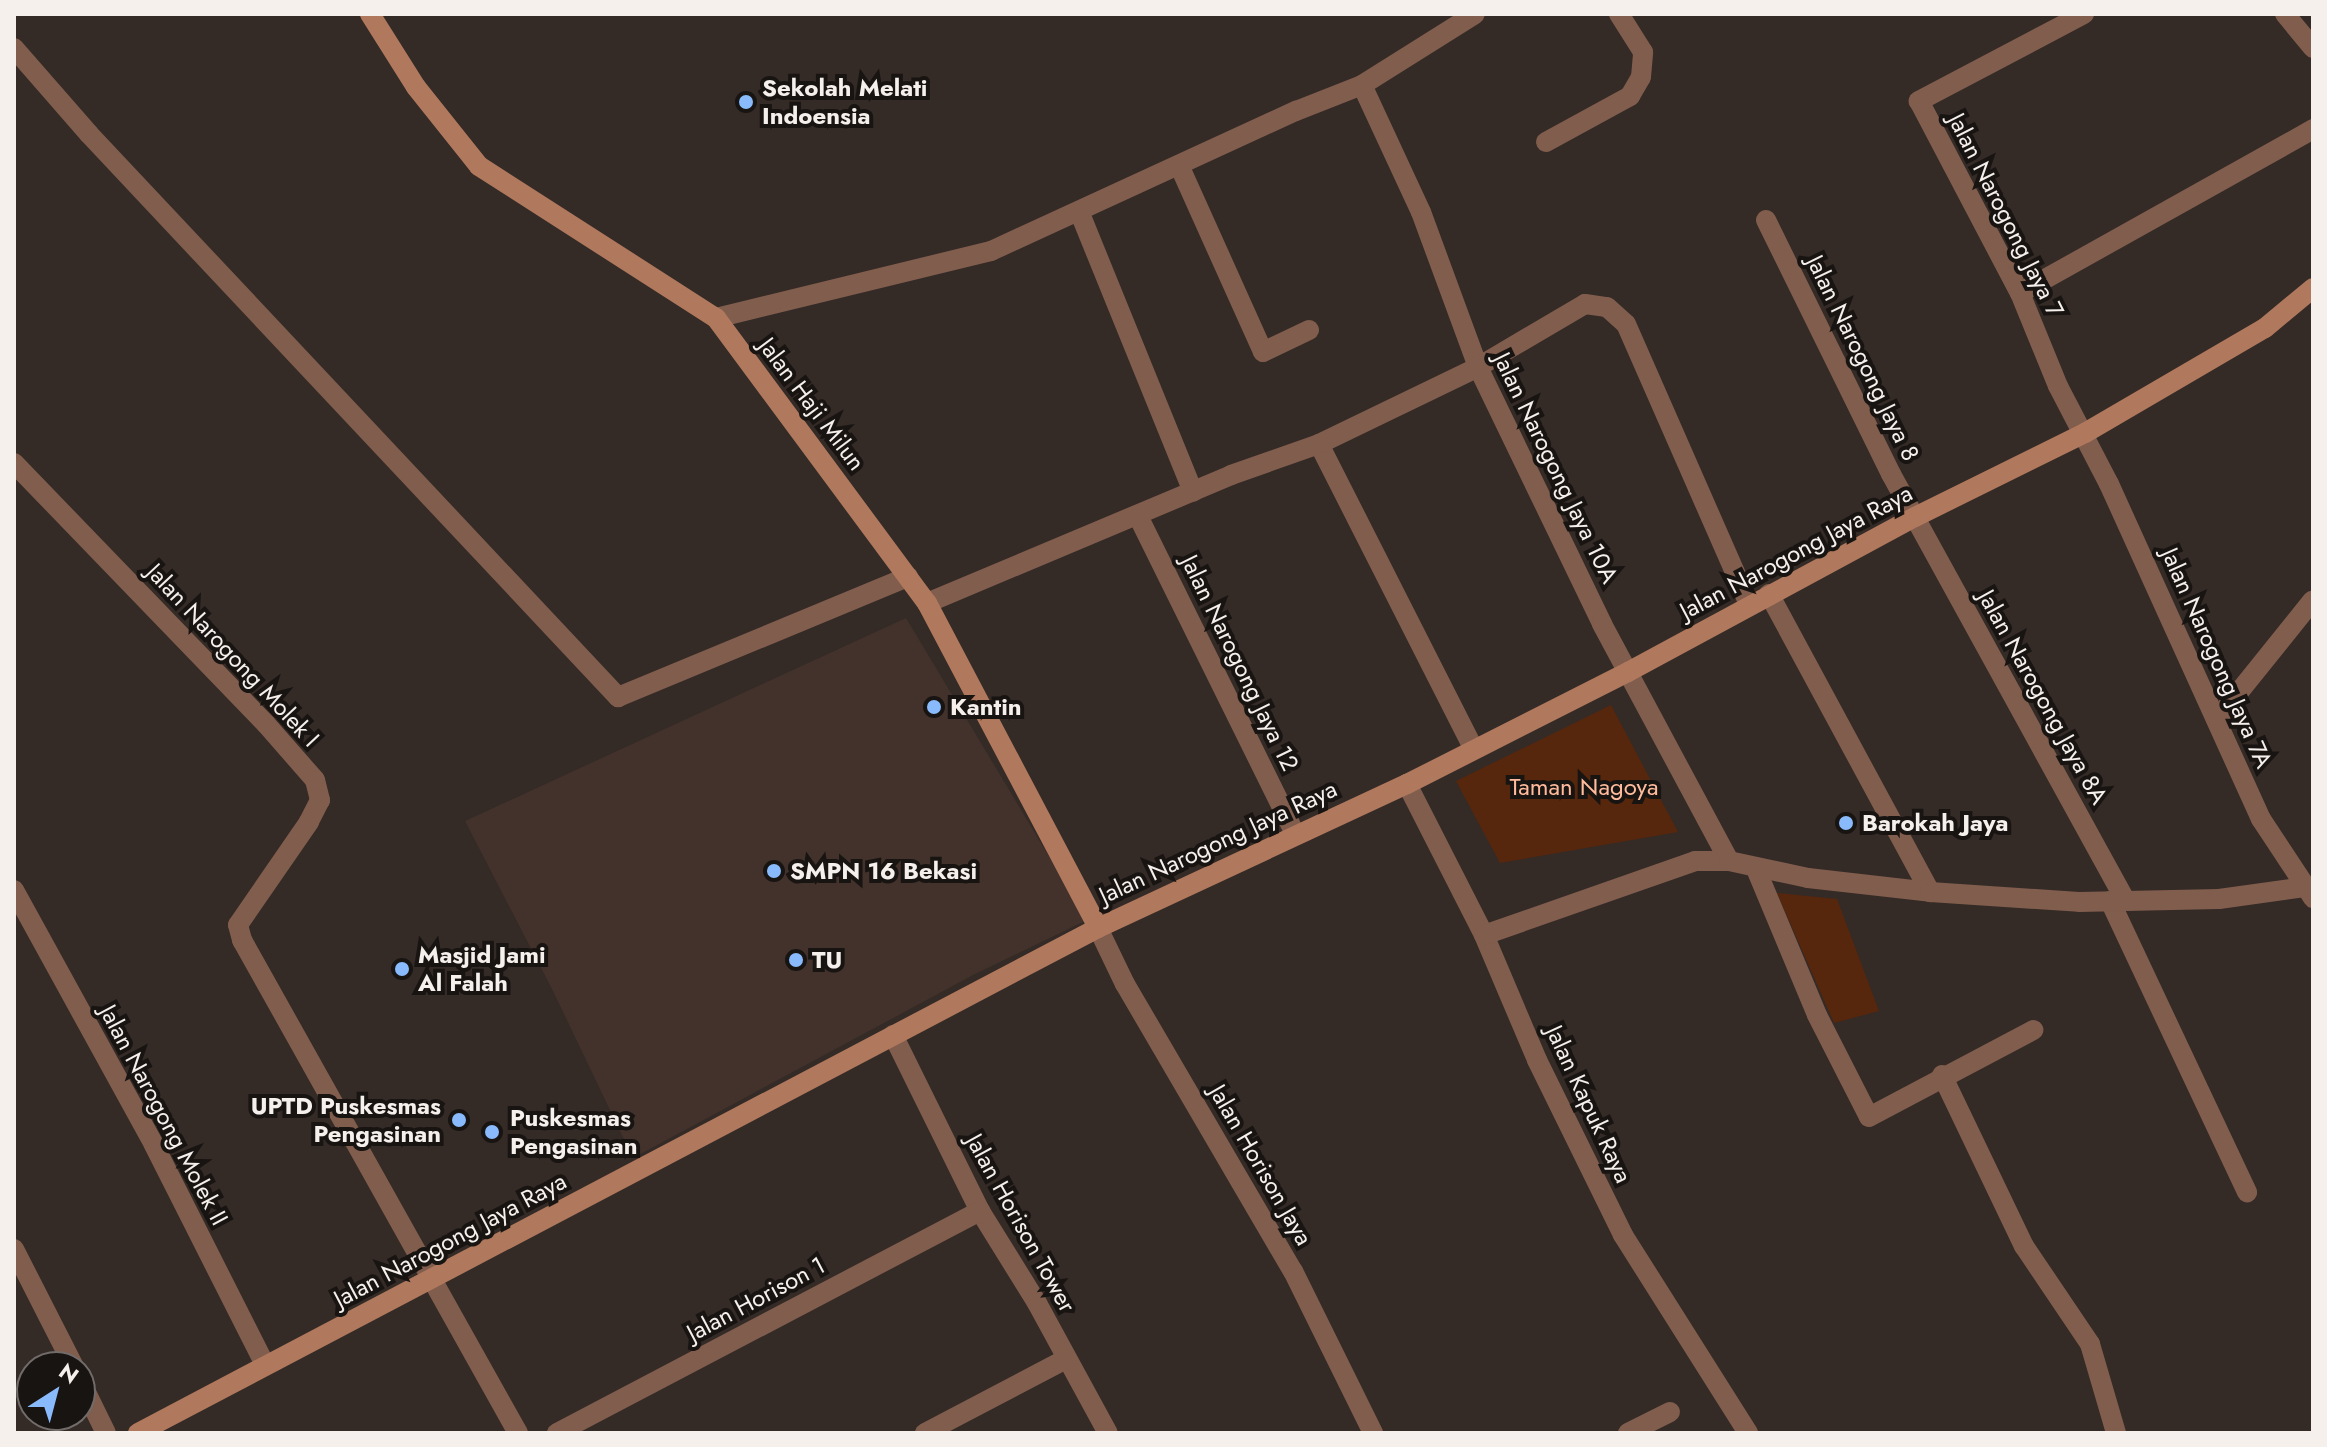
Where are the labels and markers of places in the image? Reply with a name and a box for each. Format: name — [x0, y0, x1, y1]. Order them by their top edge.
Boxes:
place label: Sekolah Melati Indoensia — [762, 74, 927, 130]
marker: Sekolah Melati Indoensia — [737, 93, 755, 111]
place label: Kantin — [950, 693, 1022, 721]
marker: Kantin — [925, 698, 943, 716]
place label: Barokah Jaya — [1862, 809, 2008, 837]
marker: Barokah Jaya — [1837, 814, 1855, 832]
place label: SMPN 16 Bekasi — [790, 857, 977, 885]
marker: SMPN 16 Bekasi — [765, 862, 783, 880]
place label: Masjid Jami Al Falah — [418, 941, 546, 997]
place label: TU — [812, 946, 842, 974]
marker: TU — [787, 951, 805, 969]
marker: Masjid Jami Al Falah — [393, 960, 411, 978]
place label: UPTD Puskesmas Pengasinan — [251, 1092, 441, 1148]
place label: Puskesmas Pengasinan — [510, 1104, 637, 1160]
marker: UPTD Puskesmas Pengasinan — [448, 1109, 470, 1131]
marker: Puskesmas Pengasinan — [481, 1121, 503, 1143]

